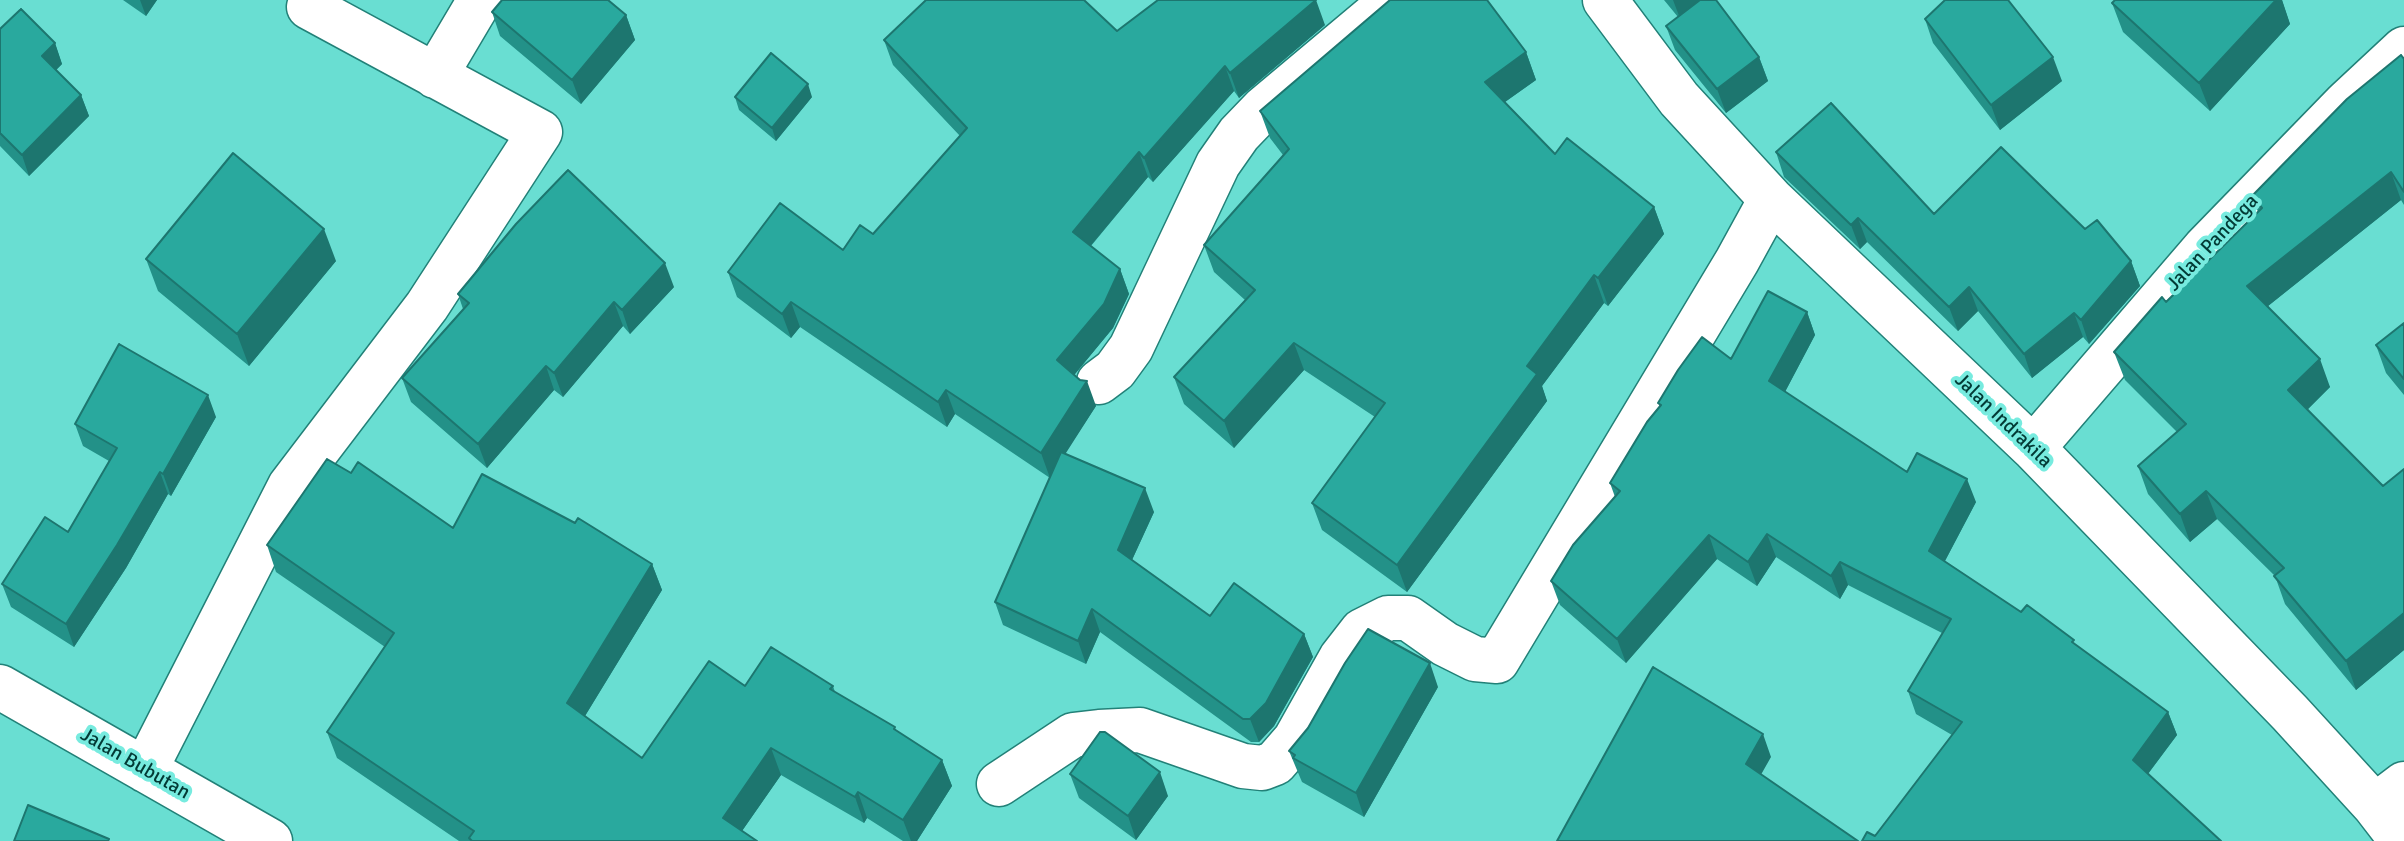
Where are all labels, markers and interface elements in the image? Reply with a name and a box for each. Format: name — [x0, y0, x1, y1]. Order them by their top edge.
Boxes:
street label: Jalan Pandega — [2162, 190, 2264, 296]
street label: Jalan Indrakila — [1949, 369, 2057, 473]
street label: Jalan Bubutan — [76, 723, 194, 805]

